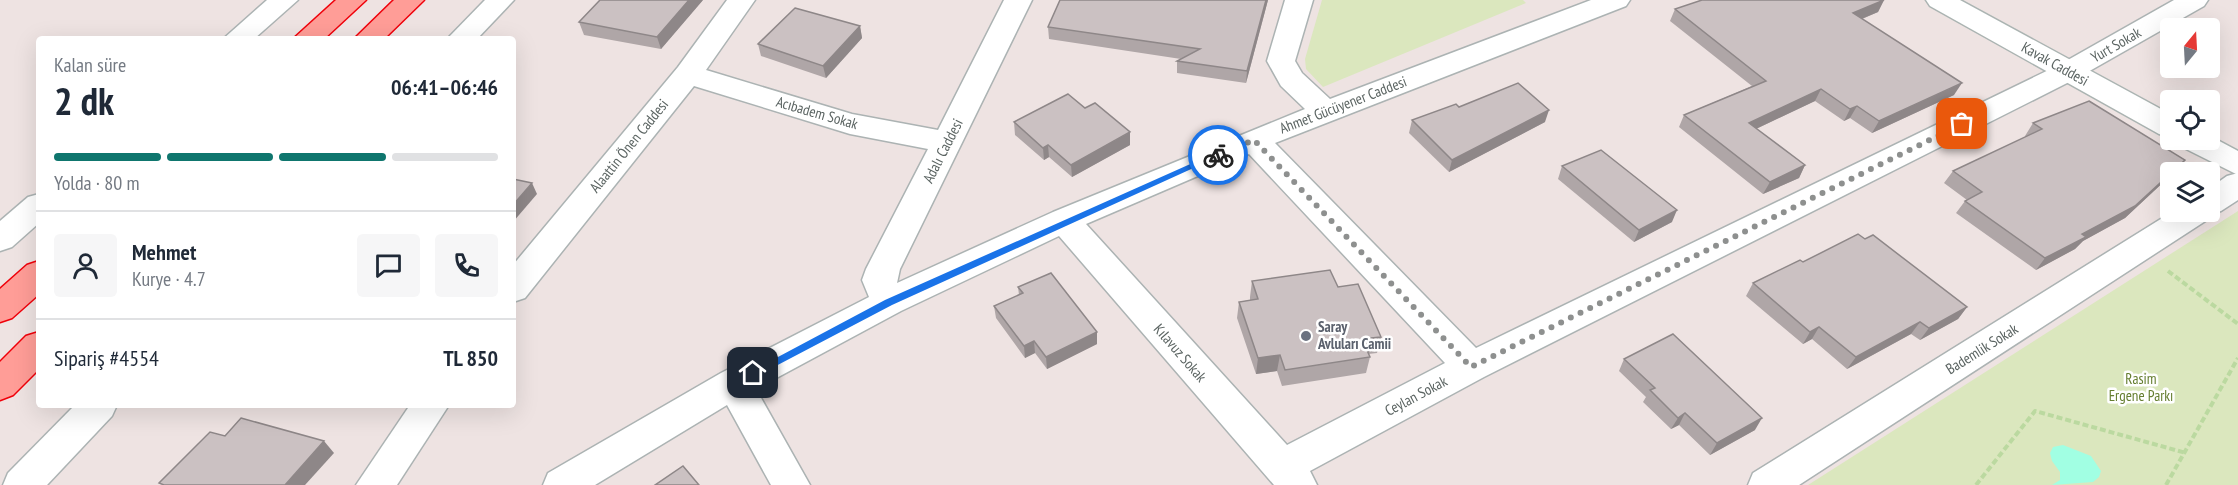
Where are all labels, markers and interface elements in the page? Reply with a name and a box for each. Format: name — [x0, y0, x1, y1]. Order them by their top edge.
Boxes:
north arrow — [2160, 18, 2220, 78]
map controls — [2160, 18, 2220, 222]
street label: Yurt Sokak — [2087, 23, 2144, 66]
street label: Kavak Caddesi — [2018, 37, 2092, 90]
text: Kalan süre — [54, 52, 126, 78]
street label: Ahmet Gücüyener Caddesi — [1276, 72, 1409, 138]
text: 06:41–06:46 — [391, 73, 498, 101]
text: 2 dk — [54, 75, 114, 126]
button: locate — [2160, 90, 2220, 150]
street label: Acıbadem Sokak — [774, 92, 860, 133]
street label: Alaattin Önen Caddesi — [585, 95, 672, 196]
pin — [1936, 98, 1987, 149]
icon: bag — [1945, 107, 1978, 140]
street label: Adalı Caddesi — [918, 115, 967, 186]
courier — [1188, 125, 1248, 185]
icon: bike — [1202, 139, 1235, 172]
button: layers — [2160, 162, 2220, 222]
text: Yolda · 80 m — [54, 170, 140, 196]
button: person — [54, 234, 117, 297]
button: chat — [357, 234, 420, 297]
button: phone — [435, 234, 498, 297]
text: Mehmet — [132, 238, 196, 266]
text: Kurye · 4.7 — [132, 266, 206, 292]
place label: Saray Avluları Camii — [1317, 317, 1391, 353]
street label: Bademlik Sokak — [1942, 319, 2021, 378]
street label: Kılavuz Sokak — [1150, 320, 1211, 386]
marker: Saray Avluları Camii — [1299, 329, 1313, 343]
text: Sipariş #4554 — [54, 344, 159, 372]
text: TL 850 — [443, 344, 498, 372]
pin — [727, 347, 778, 398]
icon: home — [736, 356, 769, 389]
park label: Rasim Ergene Parkı — [2109, 369, 2173, 405]
street label: Ceylan Sokak — [1381, 371, 1450, 420]

